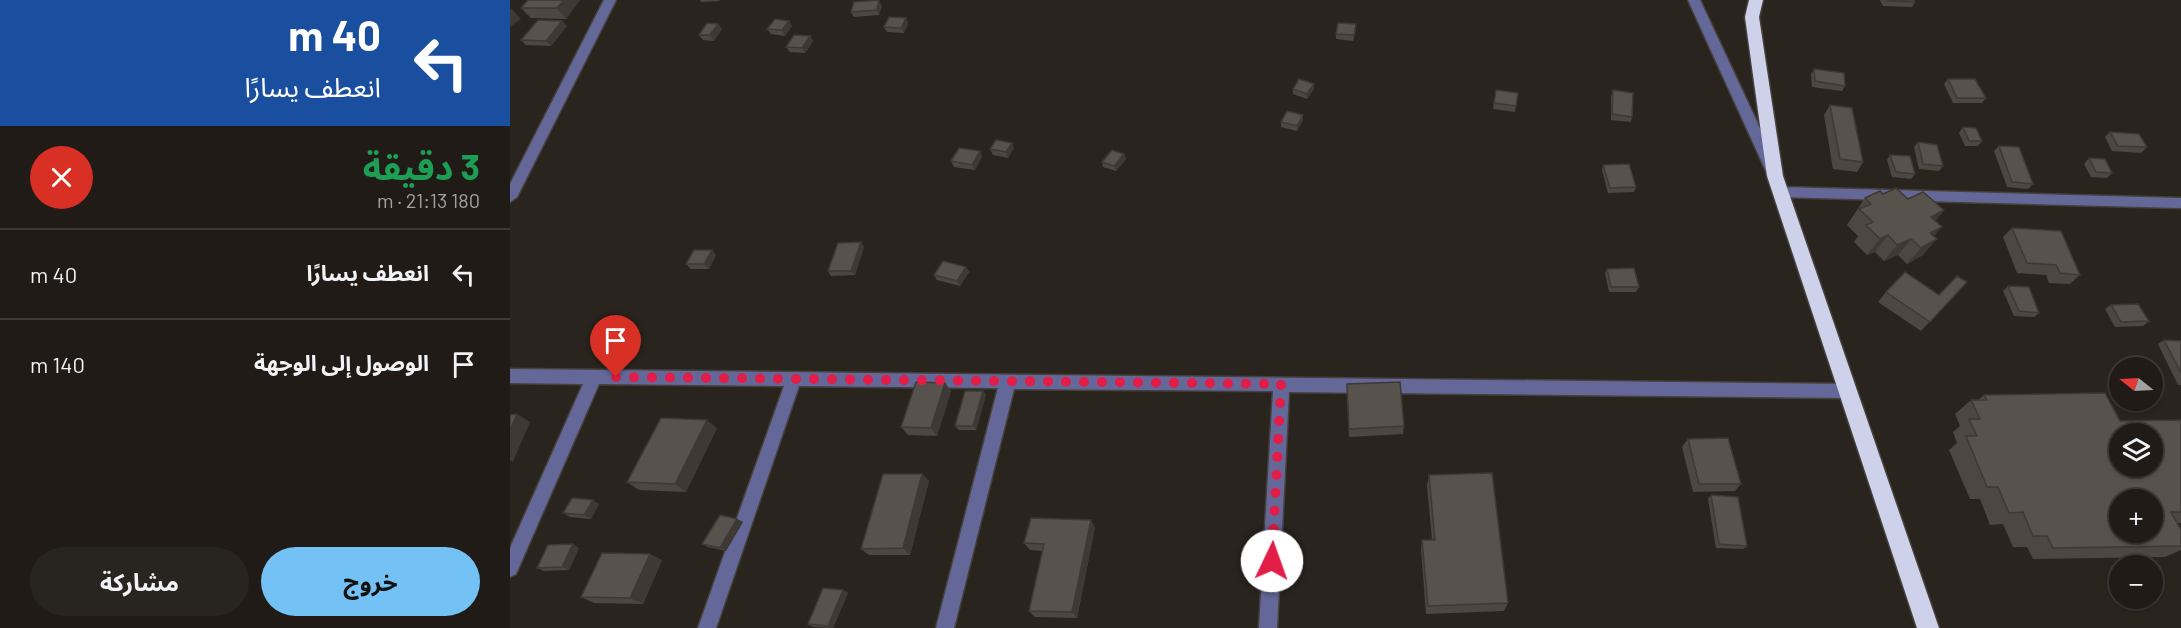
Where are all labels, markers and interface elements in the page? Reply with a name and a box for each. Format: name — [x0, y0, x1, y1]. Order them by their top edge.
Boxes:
text: 40 m — [288, 9, 381, 59]
icon: left — [402, 24, 480, 102]
text: انعطف يسارًا — [244, 70, 381, 102]
text: 3 دقيقة — [363, 144, 480, 187]
button: close — [30, 146, 93, 209]
text: 180 m · 21:13 — [377, 188, 480, 212]
icon: left — [447, 258, 480, 291]
text: انعطف يسارًا — [306, 259, 429, 285]
text: 40 m — [30, 261, 77, 287]
pin — [590, 315, 641, 377]
icon: arrive — [599, 324, 632, 357]
icon: arrive — [447, 348, 480, 381]
text: الوصول إلى الوجهة — [254, 349, 429, 375]
text: 140 m — [30, 351, 85, 377]
north arrow — [2109, 357, 2163, 411]
map controls — [2109, 357, 2163, 609]
button: layers — [2109, 423, 2163, 477]
button: + — [2109, 489, 2163, 543]
position arrow — [1240, 529, 1304, 593]
button: مشاركة — [30, 547, 249, 616]
button: خروج — [261, 547, 480, 616]
button: − — [2109, 555, 2163, 609]

